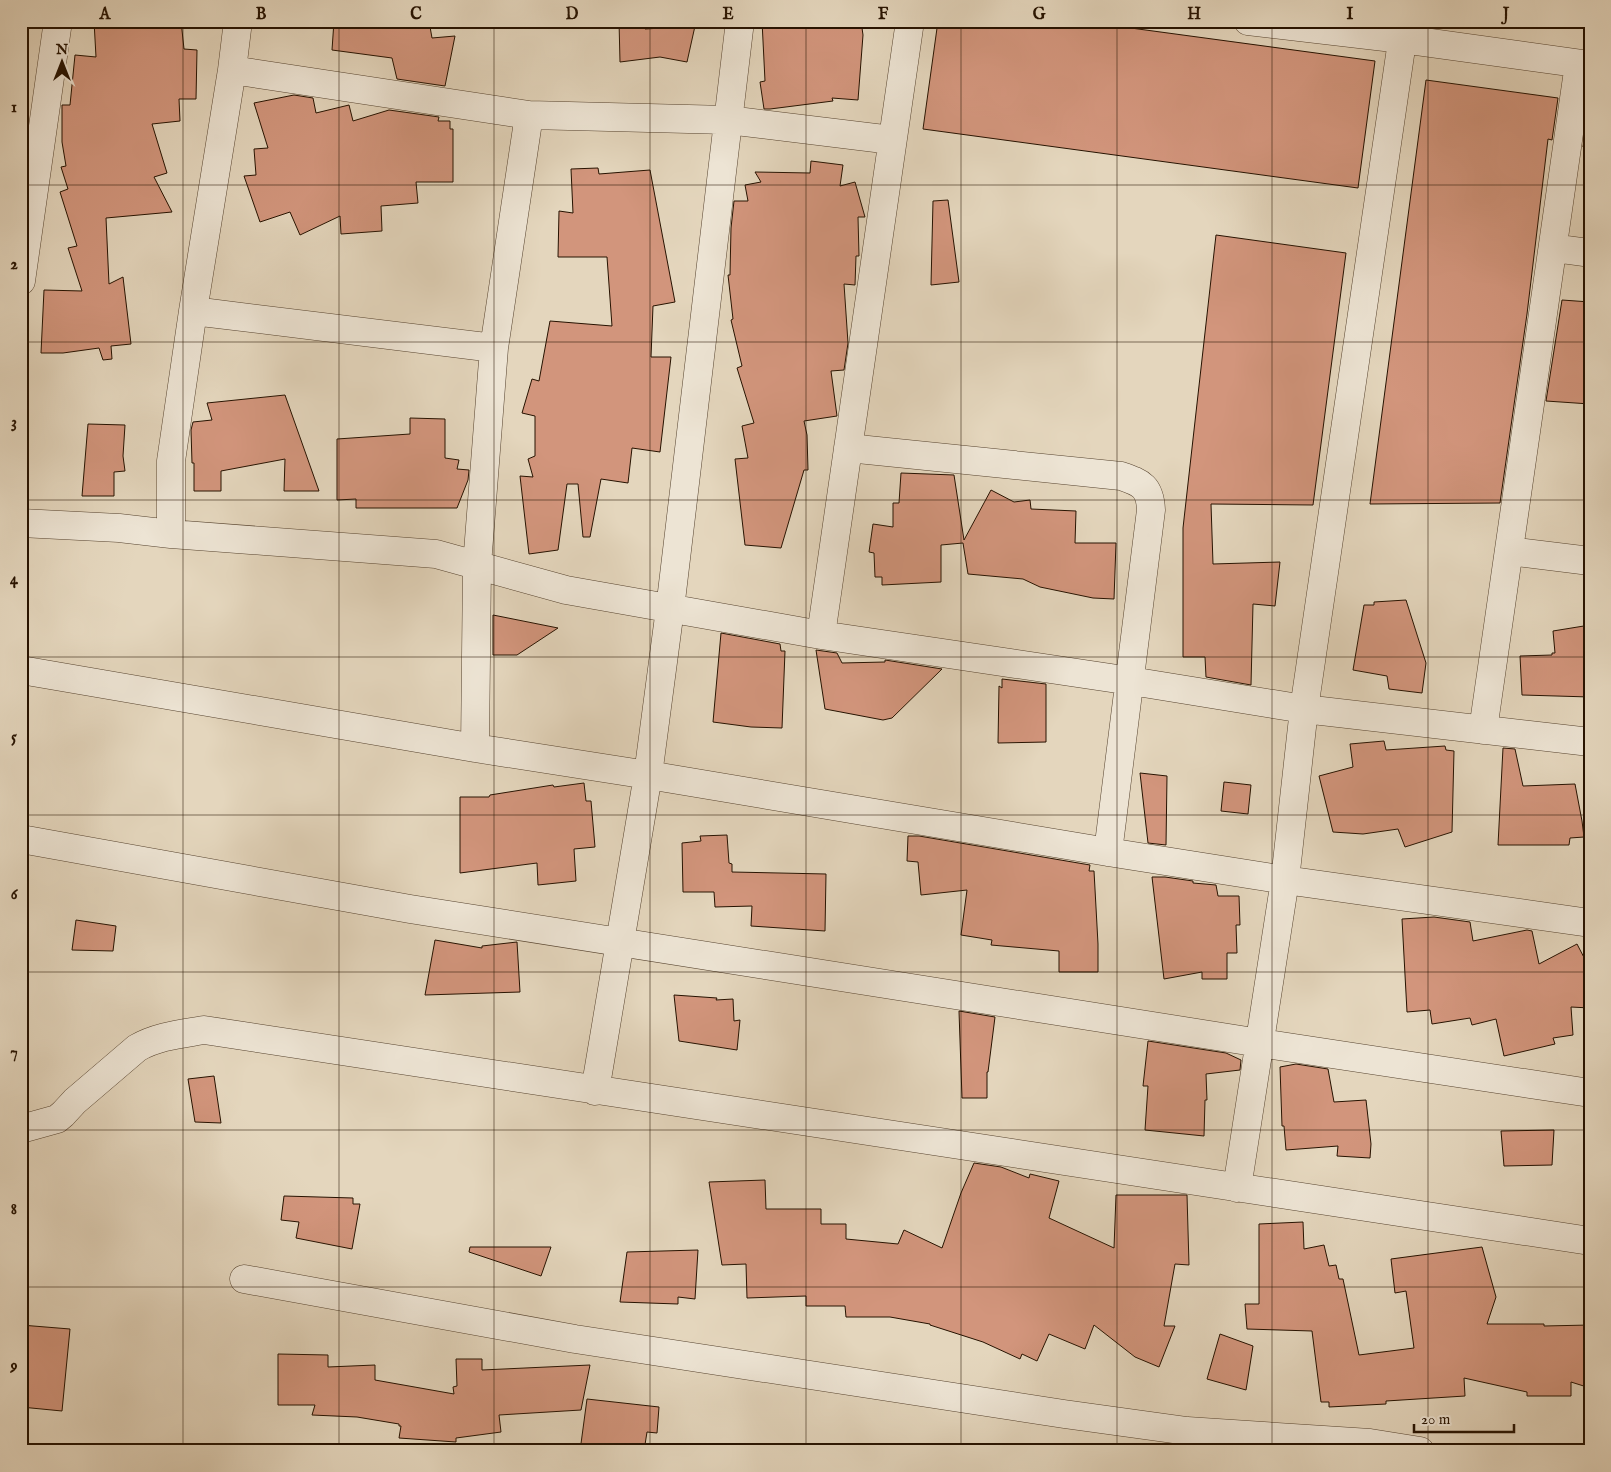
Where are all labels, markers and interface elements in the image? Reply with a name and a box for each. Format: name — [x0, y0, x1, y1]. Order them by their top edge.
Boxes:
text: A — [99, 5, 112, 25]
text: B — [256, 5, 267, 25]
text: C — [410, 5, 422, 25]
text: D — [566, 5, 579, 25]
text: E — [722, 5, 734, 25]
text: F — [878, 5, 889, 25]
text: G — [1033, 5, 1046, 25]
text: H — [1187, 5, 1201, 25]
text: I — [1347, 5, 1354, 25]
text: J — [1501, 5, 1510, 25]
north arrow — [38, 38, 88, 88]
text: N — [55, 41, 68, 59]
text: 1 — [11, 98, 17, 118]
text: 2 — [10, 255, 18, 275]
text: 3 — [11, 413, 17, 433]
text: 4 — [10, 570, 19, 590]
text: 5 — [11, 728, 17, 748]
text: 6 — [11, 885, 19, 905]
text: 7 — [10, 1043, 18, 1063]
text: 8 — [11, 1200, 17, 1220]
text: 9 — [10, 1357, 18, 1377]
scale bar — [1414, 1402, 1514, 1434]
text: 20 m — [1421, 1410, 1451, 1429]

